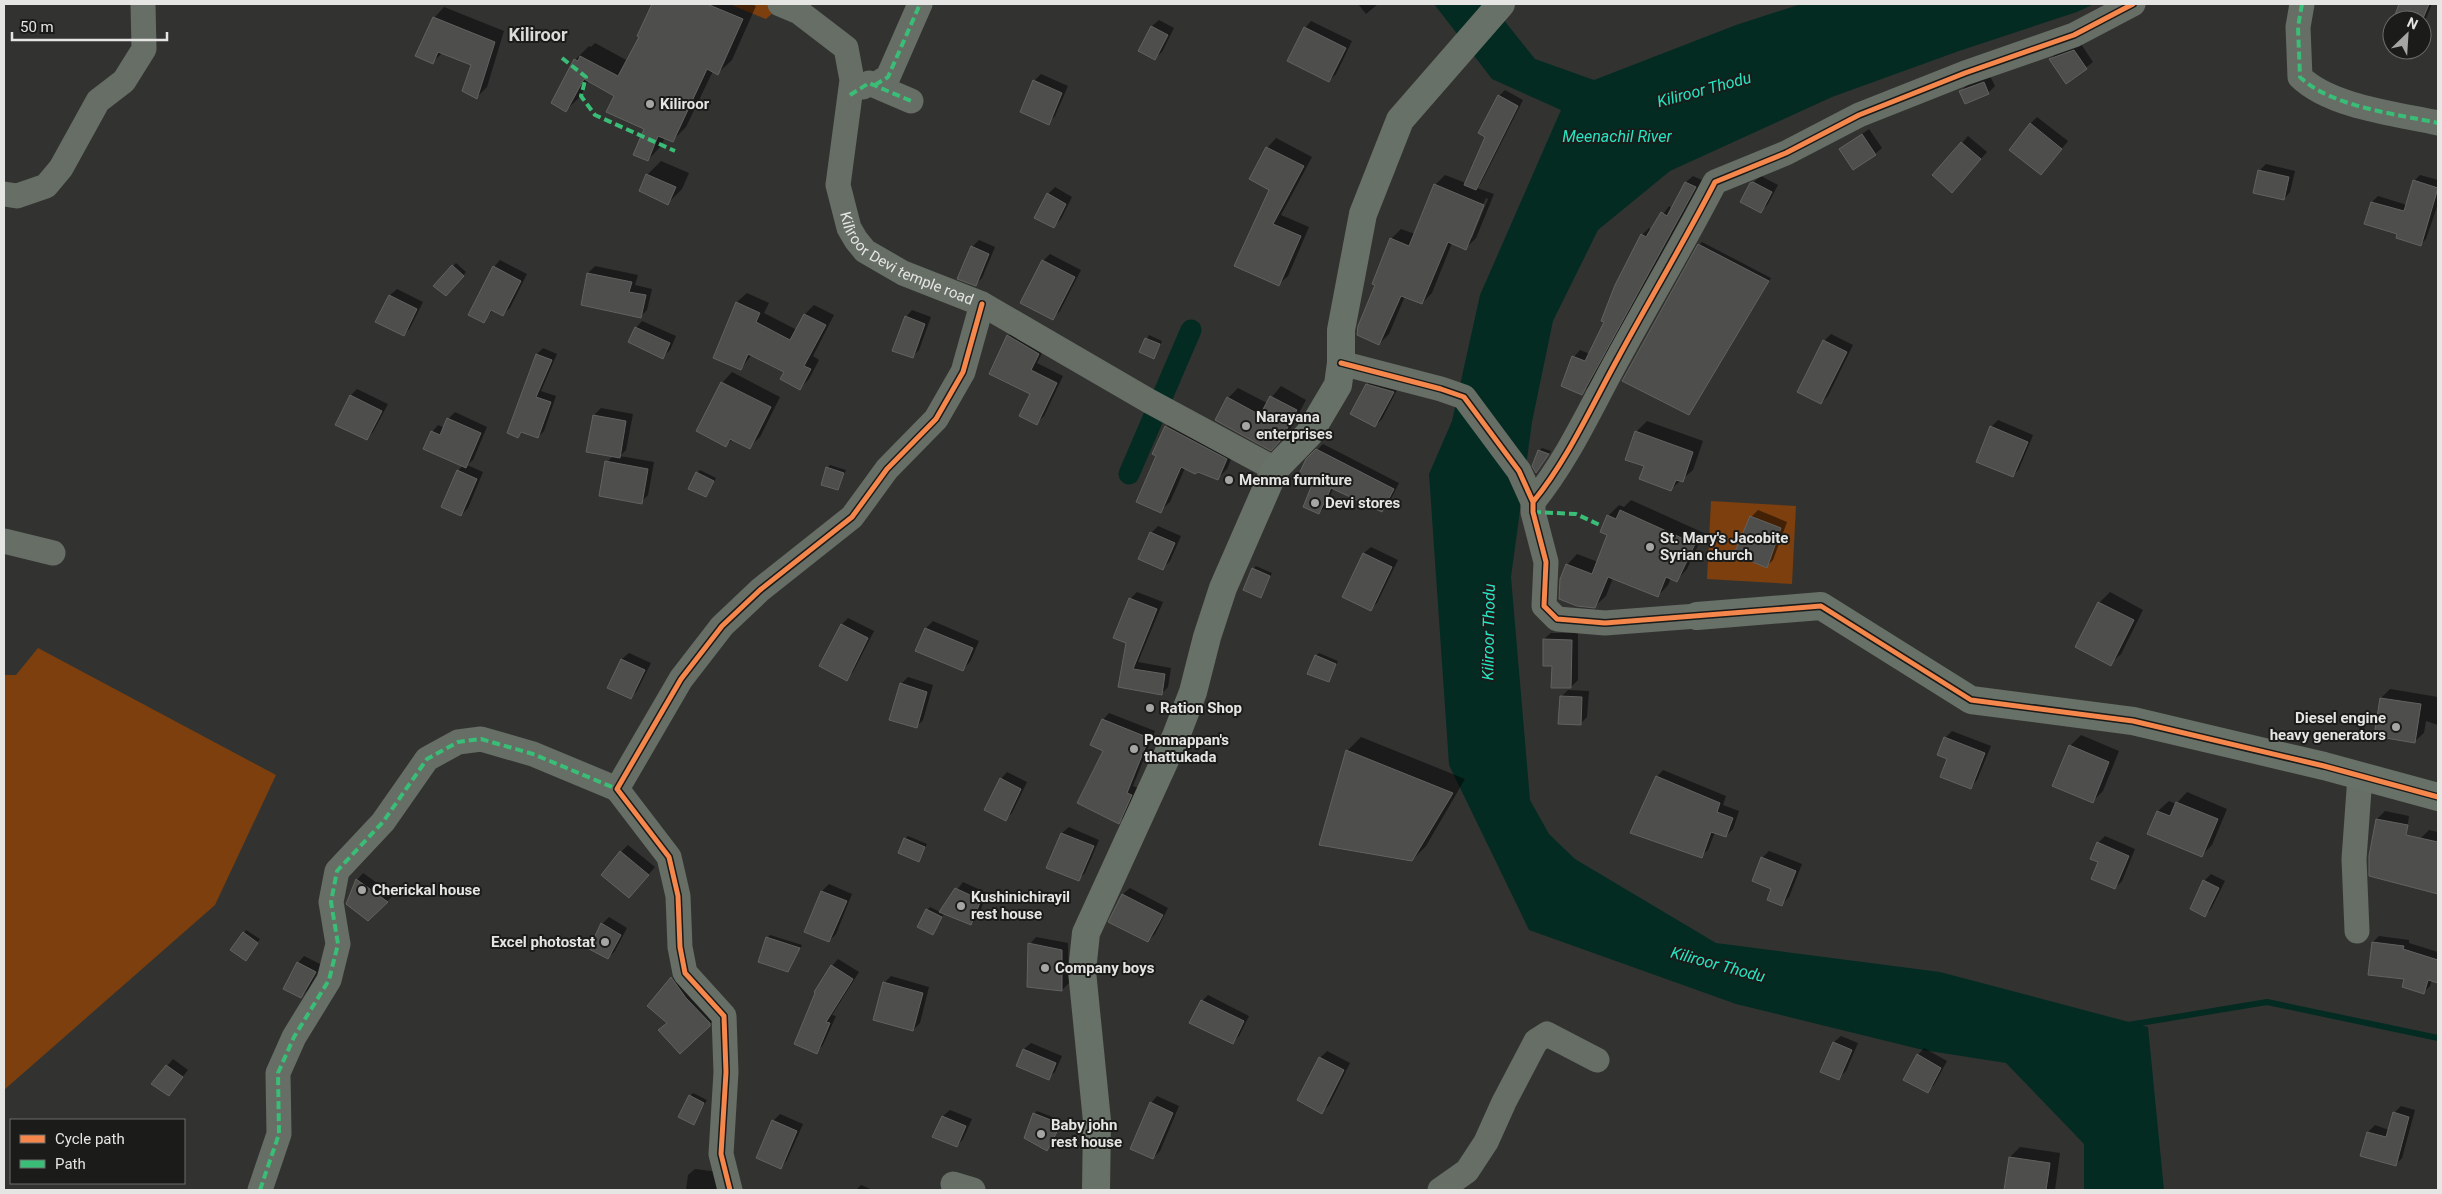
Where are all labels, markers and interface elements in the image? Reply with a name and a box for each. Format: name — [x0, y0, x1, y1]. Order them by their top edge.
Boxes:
scale bar — [12, 10, 168, 42]
north arrow — [2382, 10, 2432, 60]
text: N — [2405, 14, 2420, 33]
text: 50 m — [20, 18, 54, 36]
district label: Kiliroor — [509, 24, 568, 45]
water label: Kiliroor Thodu — [1655, 68, 1754, 111]
place label: Kiliroor — [660, 95, 710, 113]
marker: Kiliroor — [644, 98, 656, 110]
water label: Meenachil River — [1562, 127, 1672, 146]
street label: Kiliroor Devi temple road — [836, 210, 976, 309]
place label: Narayana enterprises — [1256, 408, 1333, 443]
marker: Narayana enterprises — [1240, 420, 1252, 432]
place label: Menma furniture — [1239, 471, 1352, 489]
marker: Menma furniture — [1223, 474, 1235, 486]
place label: Devi stores — [1325, 494, 1401, 512]
marker: Devi stores — [1309, 497, 1321, 509]
place label: St. Mary's Jacobite Syrian church — [1660, 529, 1788, 564]
marker: St. Mary's Jacobite Syrian church — [1644, 541, 1656, 553]
water label: Kiliroor Thodu — [1478, 583, 1499, 681]
place label: Ration Shop — [1160, 699, 1242, 717]
marker: Ration Shop — [1144, 702, 1156, 714]
place label: Diesel engine heavy generators — [2270, 709, 2386, 744]
marker: Diesel engine heavy generators — [2390, 721, 2402, 733]
place label: Ponnappan's thattukada — [1144, 731, 1229, 766]
marker: Ponnappan's thattukada — [1128, 743, 1140, 755]
place label: Cherickal house — [372, 881, 480, 899]
marker: Cherickal house — [356, 884, 368, 896]
place label: Kushinichirayil rest house — [971, 888, 1070, 923]
marker: Kushinichirayil rest house — [955, 900, 967, 912]
place label: Excel photostat — [491, 933, 595, 951]
marker: Excel photostat — [599, 936, 611, 948]
water label: Kiliroor Thodu — [1669, 943, 1767, 986]
place label: Company boys — [1055, 959, 1155, 977]
marker: Company boys — [1039, 962, 1051, 974]
place label: Baby john rest house — [1051, 1116, 1122, 1151]
legend — [10, 1119, 185, 1184]
marker: Baby john rest house — [1035, 1128, 1047, 1140]
text: Cycle path — [55, 1130, 125, 1148]
text: Path — [55, 1155, 86, 1173]

